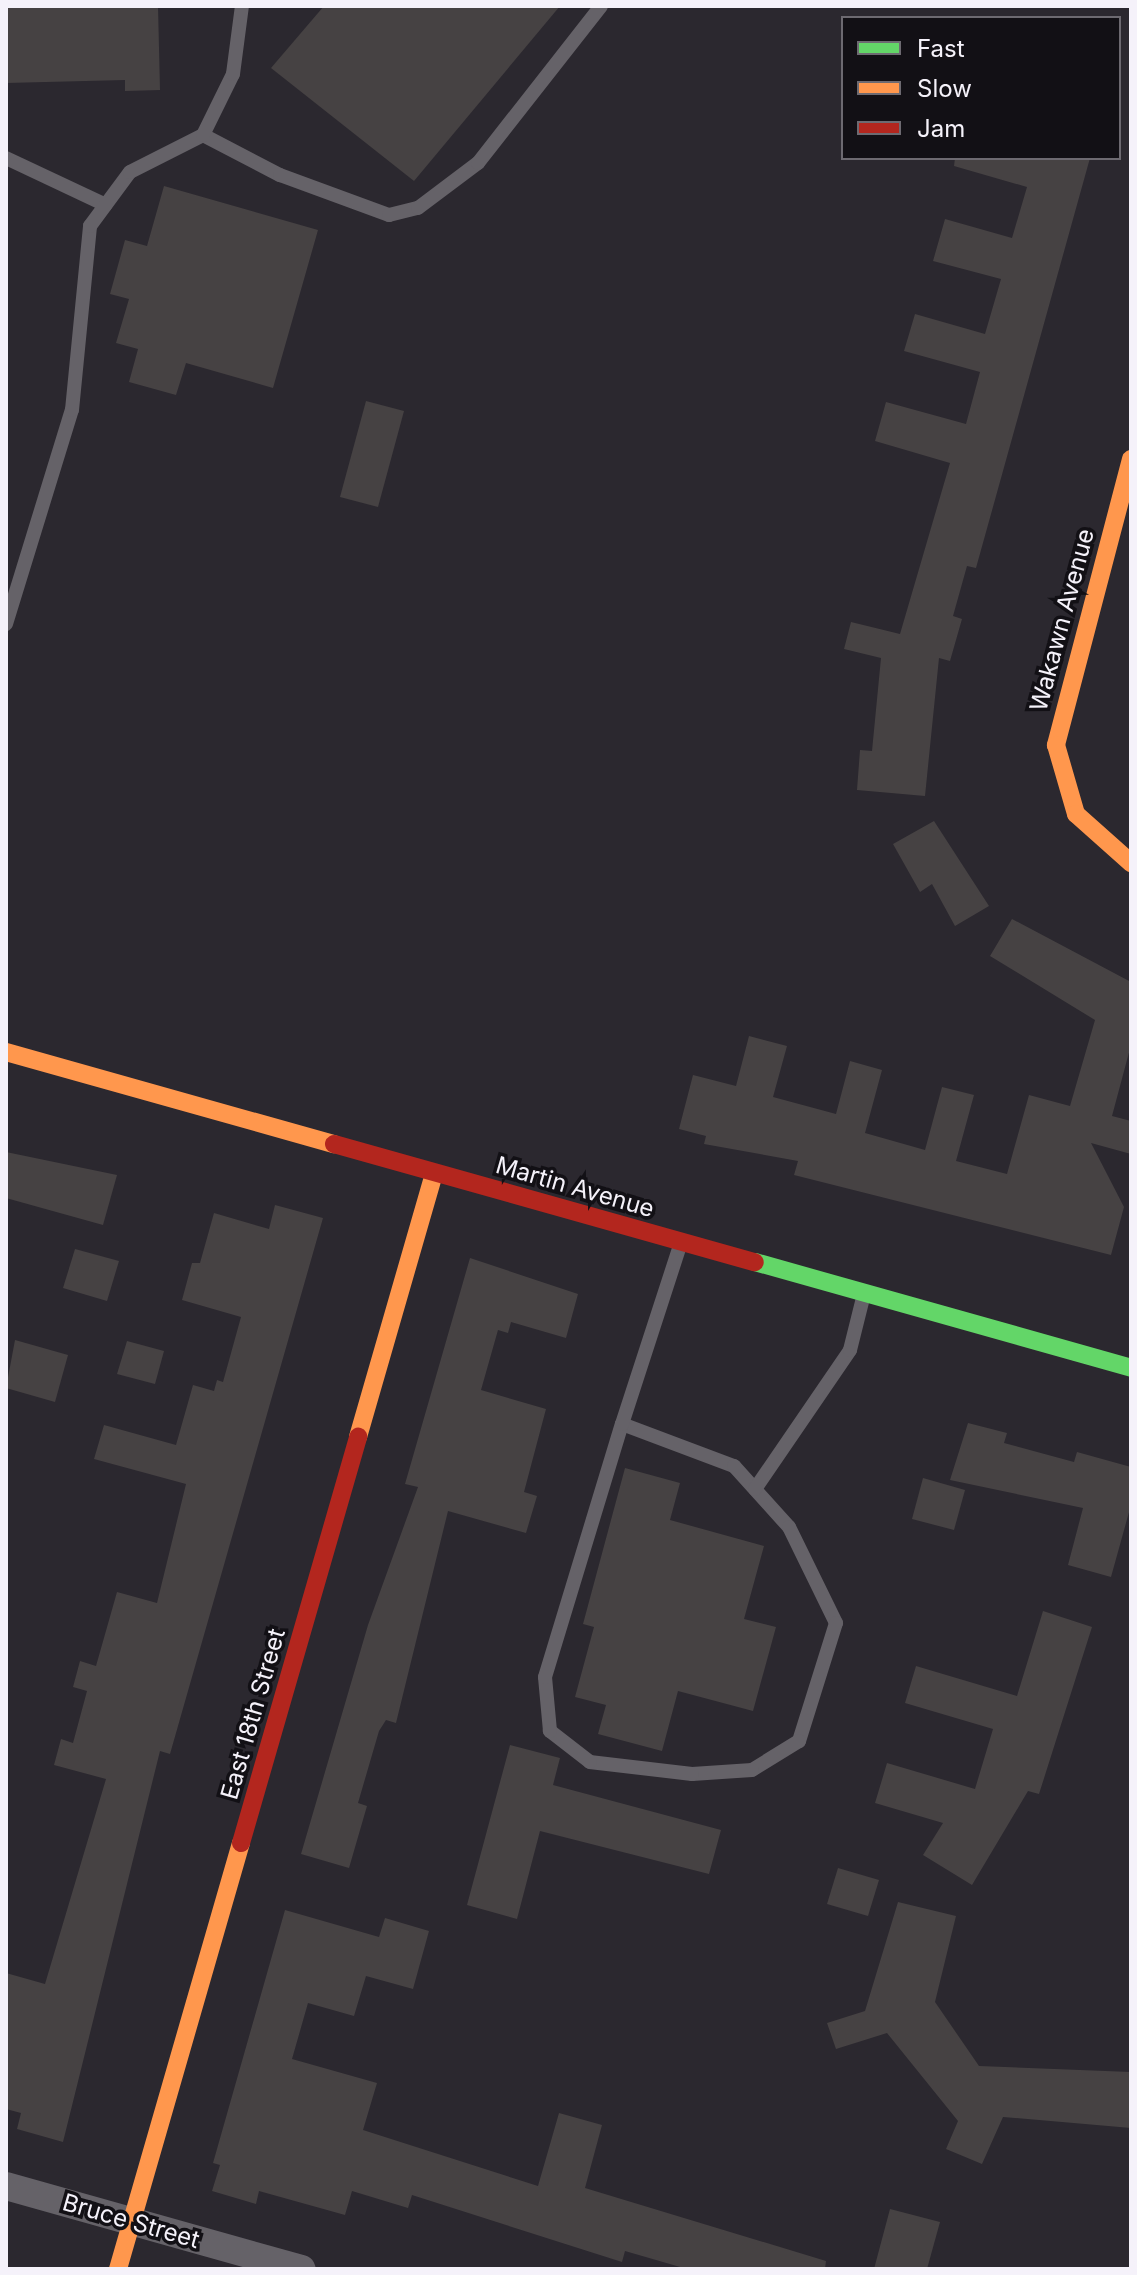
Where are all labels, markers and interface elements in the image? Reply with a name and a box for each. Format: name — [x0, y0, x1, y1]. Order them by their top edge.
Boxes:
legend — [841, 16, 1121, 160]
text: Fast — [917, 34, 965, 63]
text: Slow — [917, 74, 972, 103]
text: Jam — [917, 114, 965, 143]
street label: Wakawn Avenue — [1024, 526, 1100, 714]
street label: Martin Avenue — [492, 1151, 658, 1223]
street label: East 18th Street — [215, 1625, 291, 1803]
street label: Bruce Street — [59, 2188, 203, 2254]

